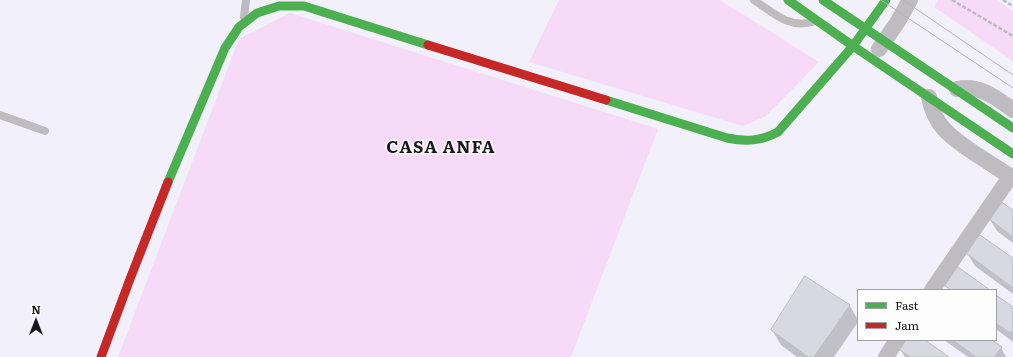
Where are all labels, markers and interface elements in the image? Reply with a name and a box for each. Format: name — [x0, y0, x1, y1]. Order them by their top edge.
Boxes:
district label: CASA ANFA — [386, 138, 496, 158]
legend — [857, 289, 997, 341]
text: Fast — [895, 296, 918, 314]
north arrow — [16, 301, 56, 341]
text: N — [31, 301, 41, 317]
text: Jam — [895, 316, 919, 334]

